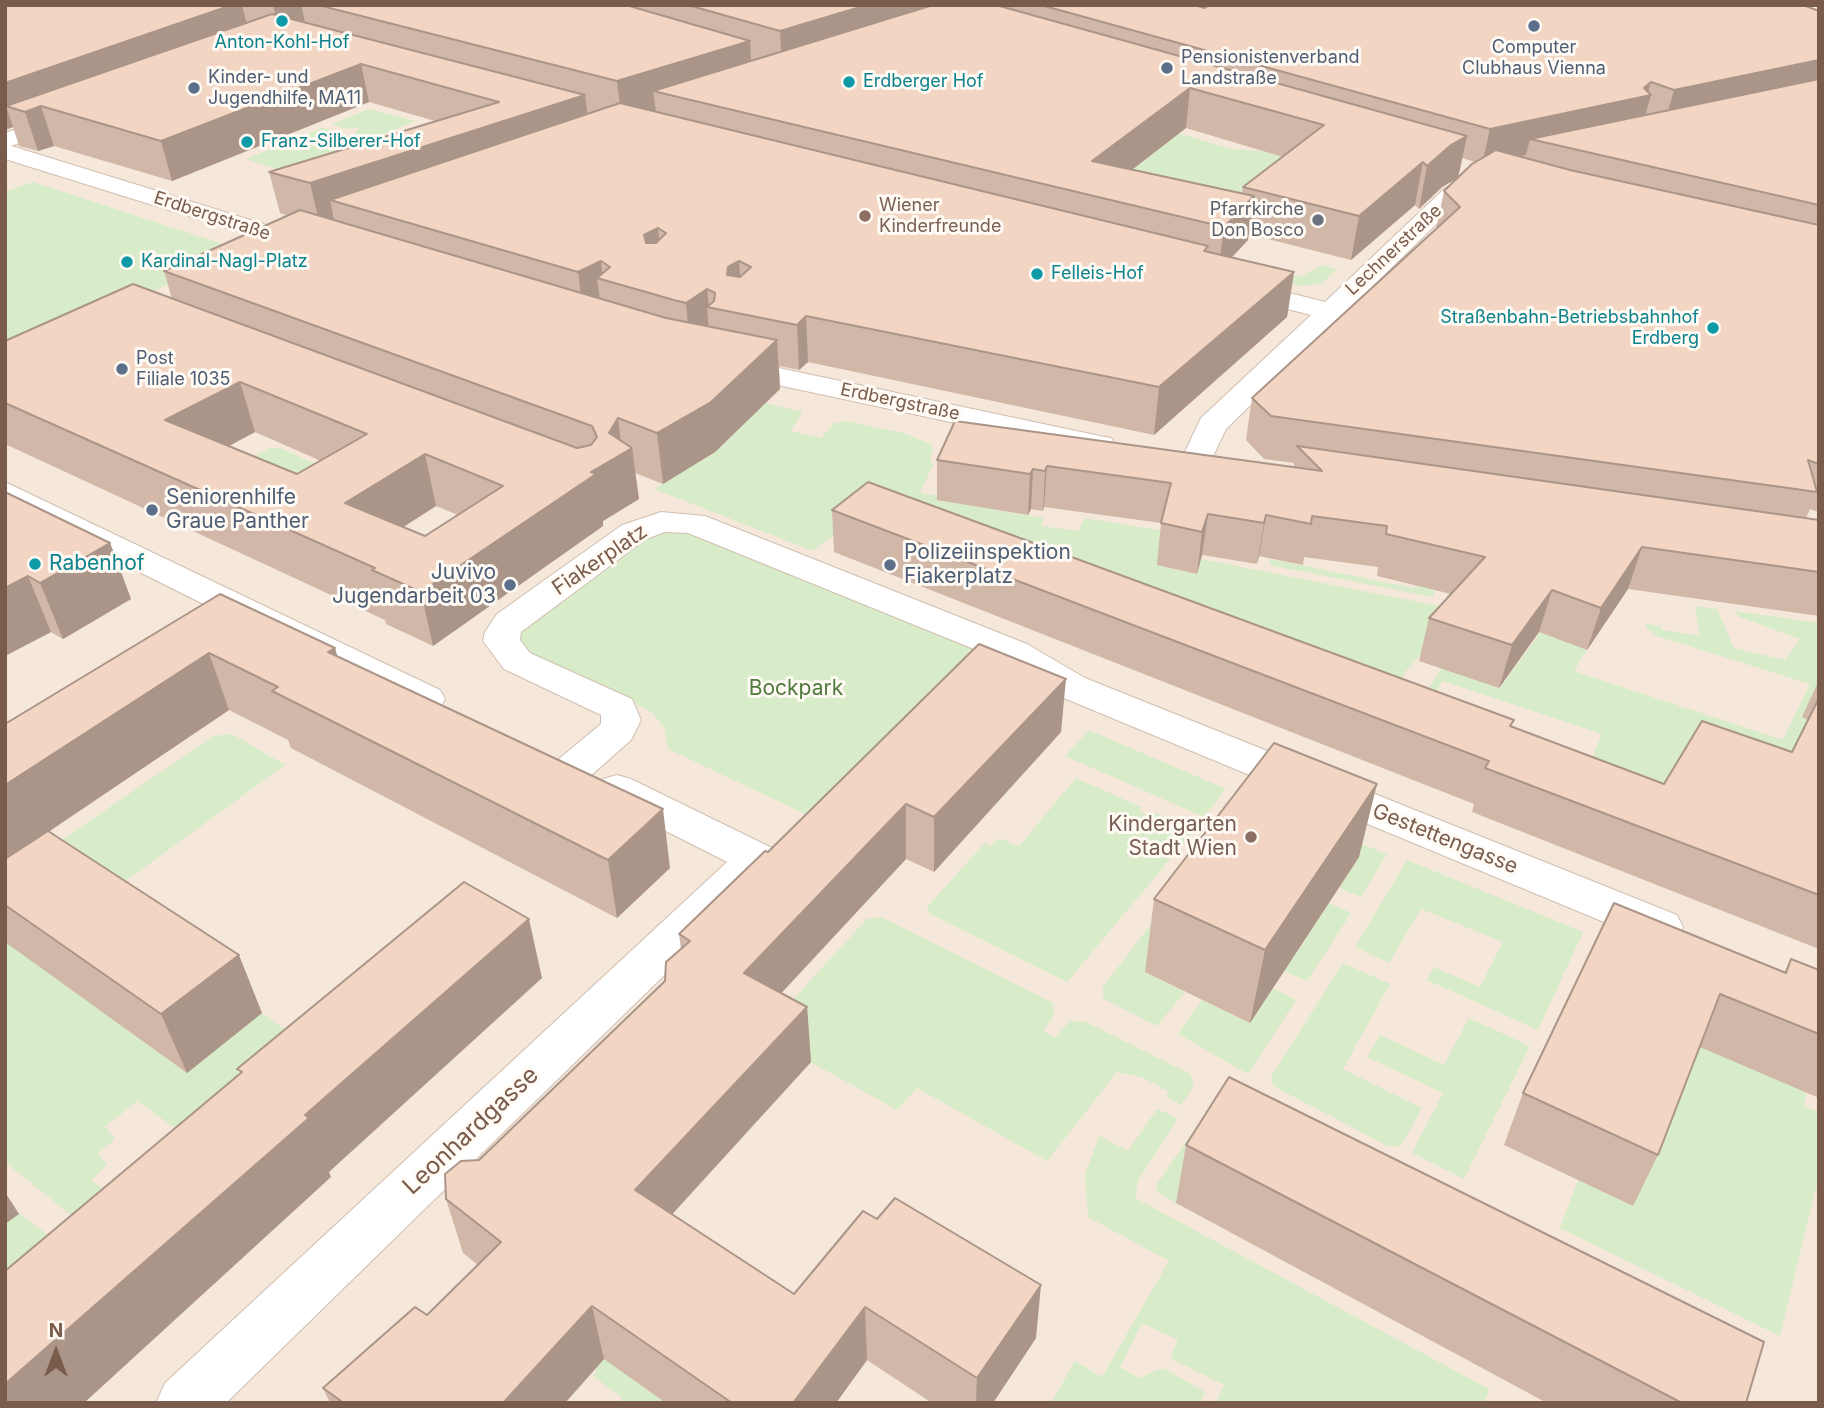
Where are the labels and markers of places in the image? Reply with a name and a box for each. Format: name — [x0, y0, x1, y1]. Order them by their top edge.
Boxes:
marker: Anton-Kohl-Hof — [274, 13, 290, 29]
marker: Computer Clubhaus Vienna — [1526, 18, 1542, 34]
place label: Anton-Kohl-Hof — [215, 32, 349, 54]
place label: Computer Clubhaus Vienna — [1462, 37, 1606, 80]
place label: Pensionistenverband Landstraße — [1181, 47, 1360, 90]
marker: Pensionistenverband Landstraße — [1159, 60, 1175, 76]
place label: Kinder- und Jugendhilfe, MA11 — [208, 67, 361, 110]
place label: Erdberger Hof — [863, 71, 984, 93]
marker: Erdberger Hof — [841, 74, 857, 90]
marker: Kinder- und Jugendhilfe, MA11 — [186, 80, 202, 96]
place label: Franz-Silberer-Hof — [261, 131, 421, 153]
marker: Franz-Silberer-Hof — [239, 134, 255, 150]
place label: Wiener Kinderfreunde — [879, 195, 1001, 238]
place label: Pfarrkirche Don Bosco — [1210, 199, 1304, 242]
marker: Wiener Kinderfreunde — [857, 208, 873, 224]
marker: Pfarrkirche Don Bosco — [1310, 212, 1326, 228]
place label: Kardinal-Nagl-Platz — [141, 251, 308, 273]
marker: Kardinal-Nagl-Platz — [119, 254, 135, 270]
place label: Felleis-Hof — [1051, 263, 1144, 285]
marker: Felleis-Hof — [1029, 266, 1045, 282]
place label: Straßenbahn-Betriebsbahnhof Erdberg — [1440, 307, 1699, 350]
marker: Straßenbahn-Betriebsbahnhof Erdberg — [1705, 320, 1721, 336]
place label: Post Filiale 1035 — [136, 348, 230, 390]
marker: Post Filiale 1035 — [114, 361, 130, 377]
place label: Seniorenhilfe Graue Panther — [166, 485, 309, 535]
marker: Seniorenhilfe Graue Panther — [144, 502, 160, 518]
place label: Polizeiinspektion Fiakerplatz — [904, 540, 1071, 590]
place label: Rabenhof — [49, 551, 144, 577]
marker: Rabenhof — [27, 556, 43, 572]
marker: Polizeiinspektion Fiakerplatz — [882, 557, 898, 573]
place label: Juvivo Jugendarbeit 03 — [332, 560, 496, 610]
marker: Juvivo Jugendarbeit 03 — [502, 577, 518, 593]
place label: Kindergarten Stadt Wien — [1108, 812, 1237, 862]
marker: Kindergarten Stadt Wien — [1243, 829, 1259, 845]

